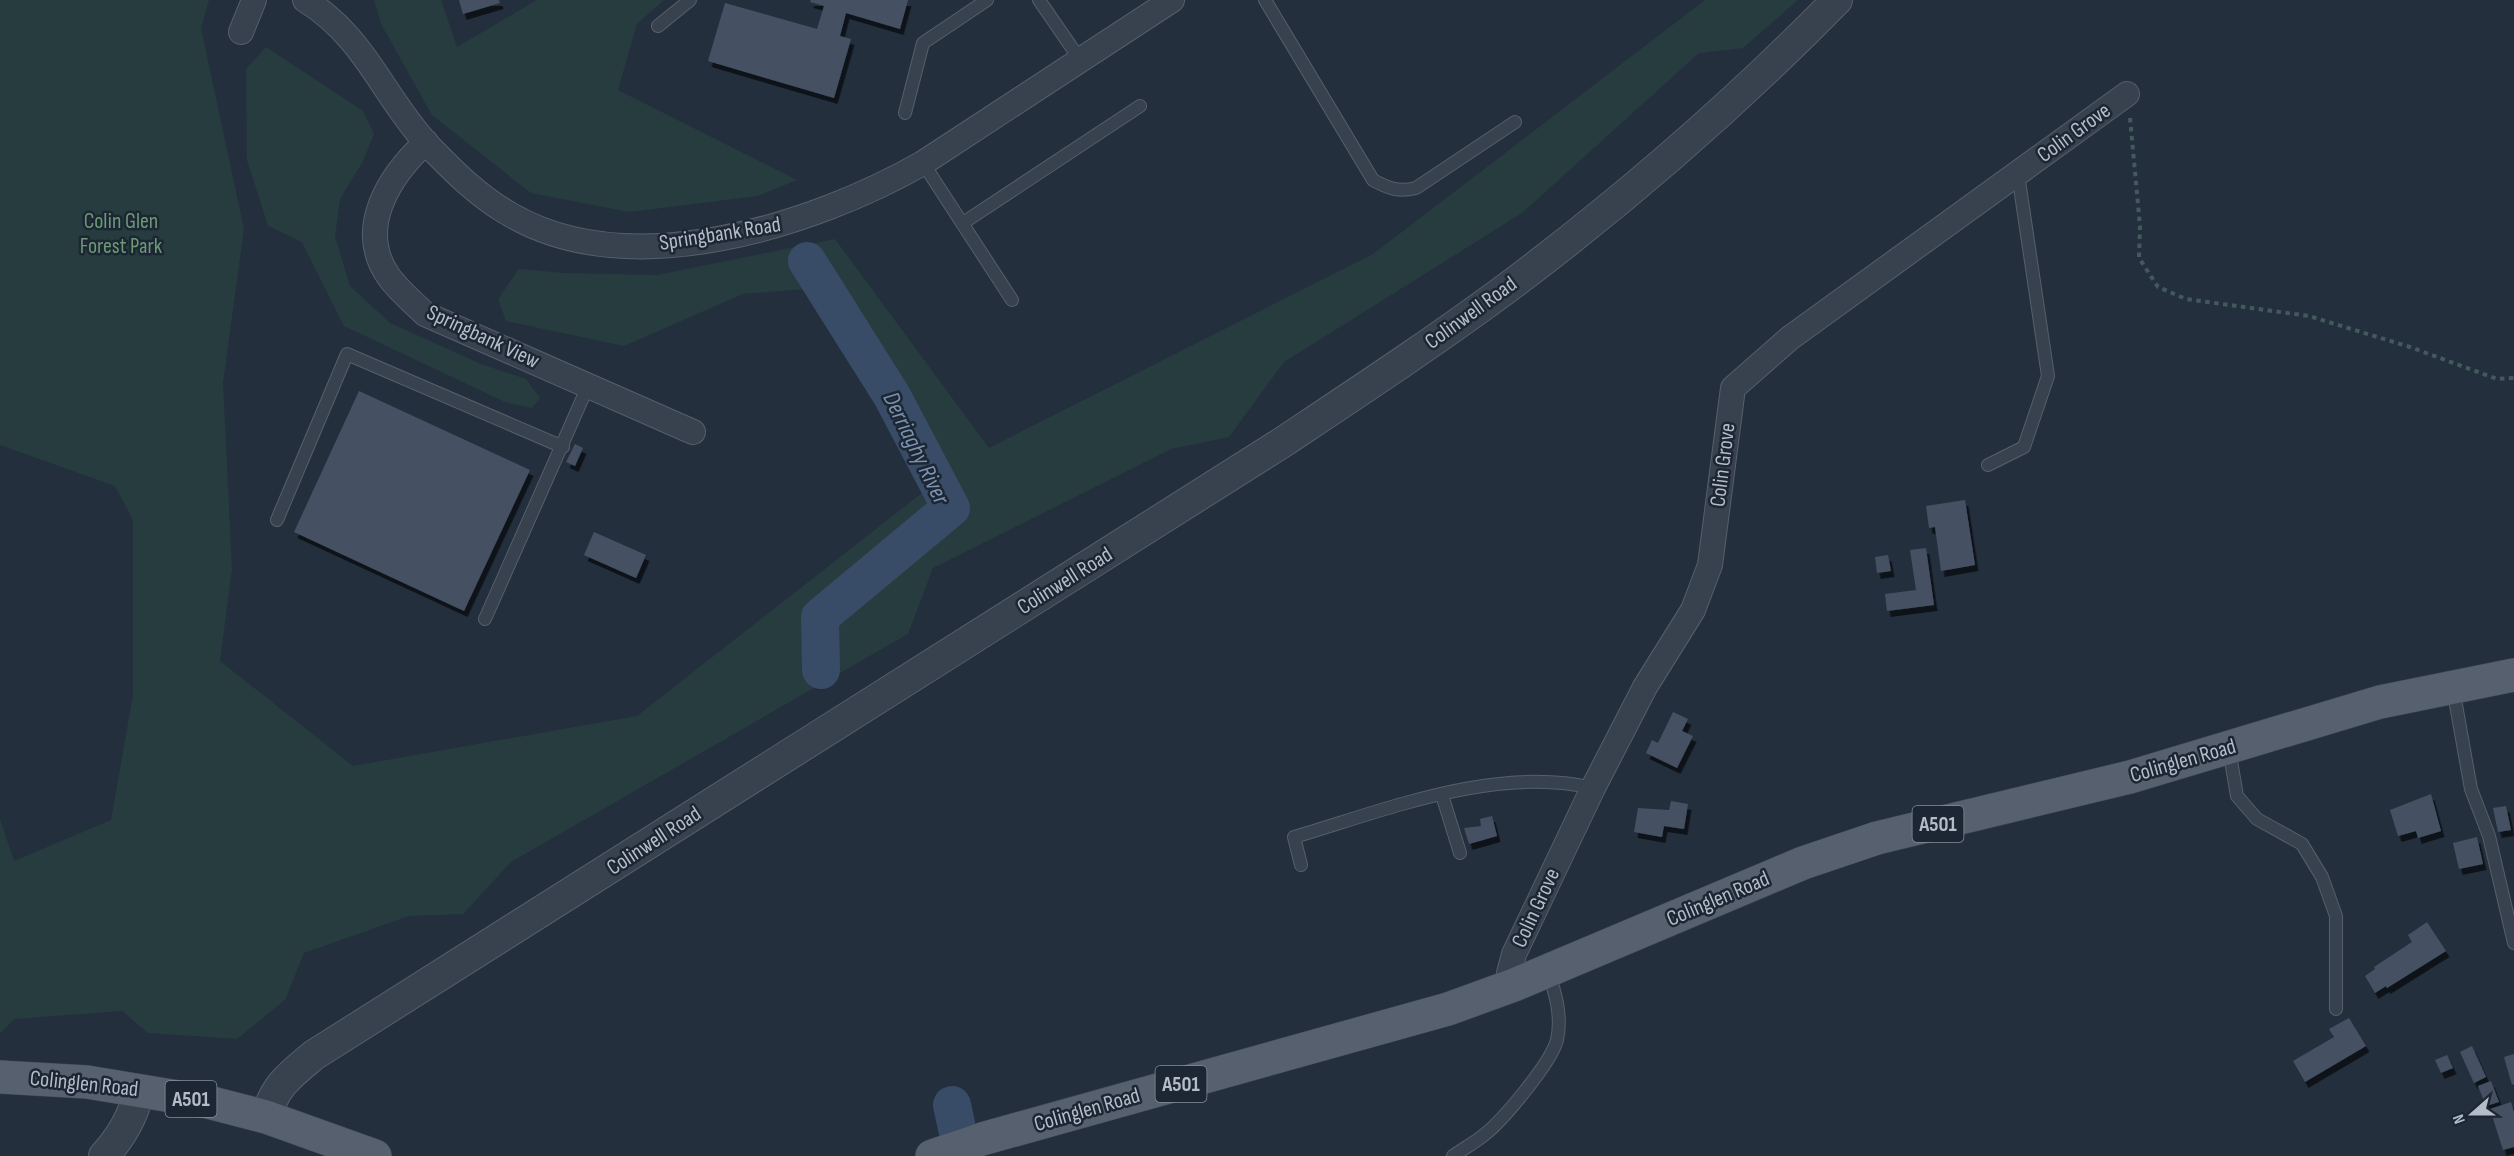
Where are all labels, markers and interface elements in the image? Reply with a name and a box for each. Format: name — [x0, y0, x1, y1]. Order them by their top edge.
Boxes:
street label: Colin Grove — [2032, 97, 2116, 169]
park label: Colin Glen Forest Park — [80, 208, 163, 260]
street label: Springbank Road — [657, 211, 783, 257]
street label: Colinwell Road — [1420, 271, 1522, 355]
street label: Springbank View — [422, 299, 544, 375]
water label: Derriaghy River — [876, 387, 956, 510]
street label: Colin Grove — [1704, 422, 1742, 508]
street label: Colinwell Road — [1012, 541, 1118, 621]
street label: Colinglen Road — [2127, 733, 2239, 789]
street label: Colinwell Road — [602, 801, 706, 881]
road number: A501 — [1912, 806, 1964, 842]
street label: Colin Grove — [1506, 864, 1566, 952]
street label: Colinglen Road — [1663, 865, 1773, 933]
street label: Colinglen Road — [28, 1065, 140, 1103]
road number: A501 — [1156, 1066, 1206, 1102]
road number: A501 — [166, 1081, 216, 1117]
street label: Colinglen Road — [1031, 1082, 1143, 1138]
north arrow — [2442, 1084, 2502, 1144]
text: N — [2449, 1111, 2470, 1126]

